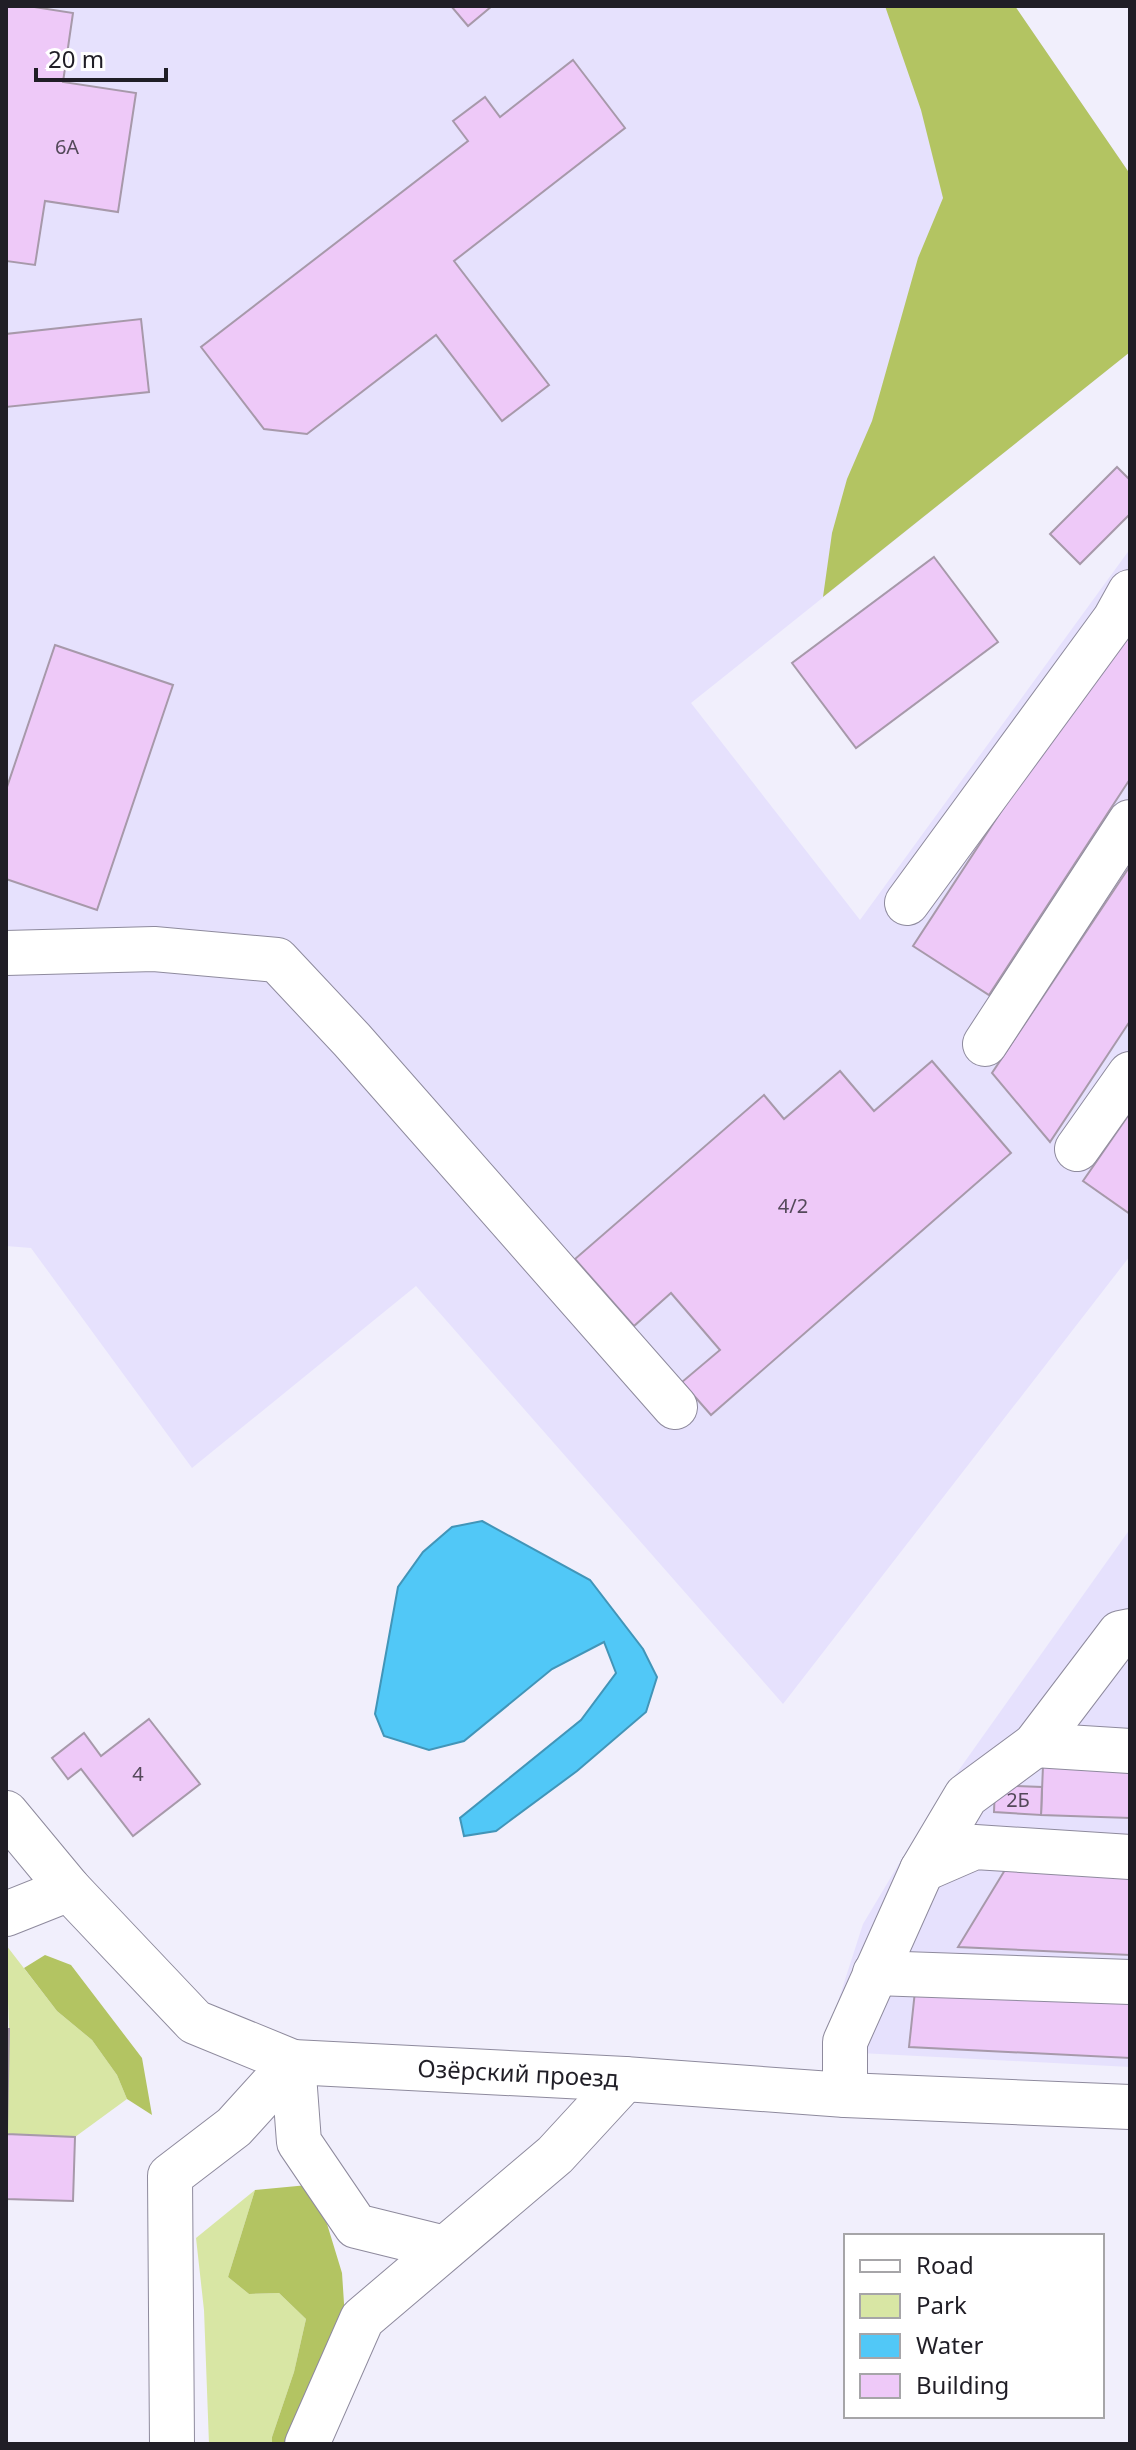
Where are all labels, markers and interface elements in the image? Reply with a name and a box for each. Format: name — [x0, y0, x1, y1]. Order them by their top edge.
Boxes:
scale bar — [36, 32, 166, 82]
text: 20 m — [48, 42, 104, 75]
house number: 6А — [55, 133, 79, 160]
house number: 4/2 — [778, 1192, 808, 1219]
house number: 4 — [132, 1760, 144, 1787]
house number: 2Б — [1006, 1786, 1030, 1813]
street label: Озёрский проезд — [417, 2051, 620, 2094]
legend — [844, 2234, 1104, 2418]
text: Road — [916, 2248, 974, 2281]
text: Park — [916, 2288, 967, 2321]
text: Water — [916, 2328, 984, 2361]
text: Building — [916, 2368, 1009, 2401]

